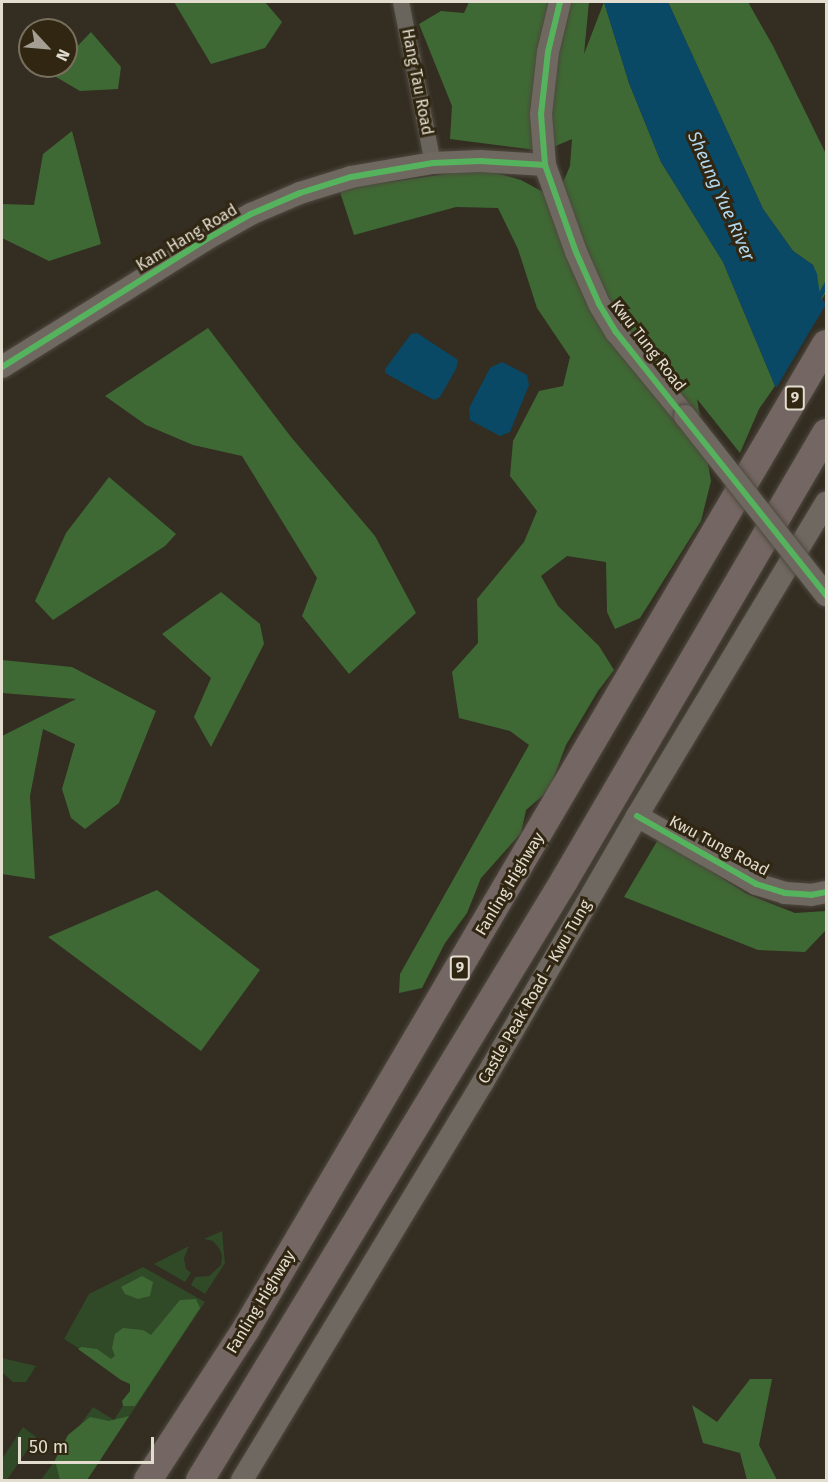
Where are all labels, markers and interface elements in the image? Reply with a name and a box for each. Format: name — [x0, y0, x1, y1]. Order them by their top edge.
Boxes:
north arrow — [18, 18, 78, 78]
street label: Hang Tau Road — [397, 27, 437, 137]
text: N — [52, 46, 74, 64]
water label: Sheung Yue River — [683, 128, 759, 264]
street label: Kam Hang Road — [133, 200, 241, 276]
street label: Kwu Tung Road — [607, 297, 689, 395]
road number: 9 — [784, 386, 806, 410]
street label: Kwu Tung Road — [666, 812, 772, 880]
street label: Fanling Highway — [472, 829, 548, 939]
street label: Castle Peak Road – Kwu Tung — [474, 897, 596, 1087]
road number: 9 — [450, 956, 470, 980]
street label: Fanling Highway — [223, 1247, 299, 1357]
scale bar — [21, 1425, 158, 1463]
text: 50 m — [29, 1436, 68, 1458]

